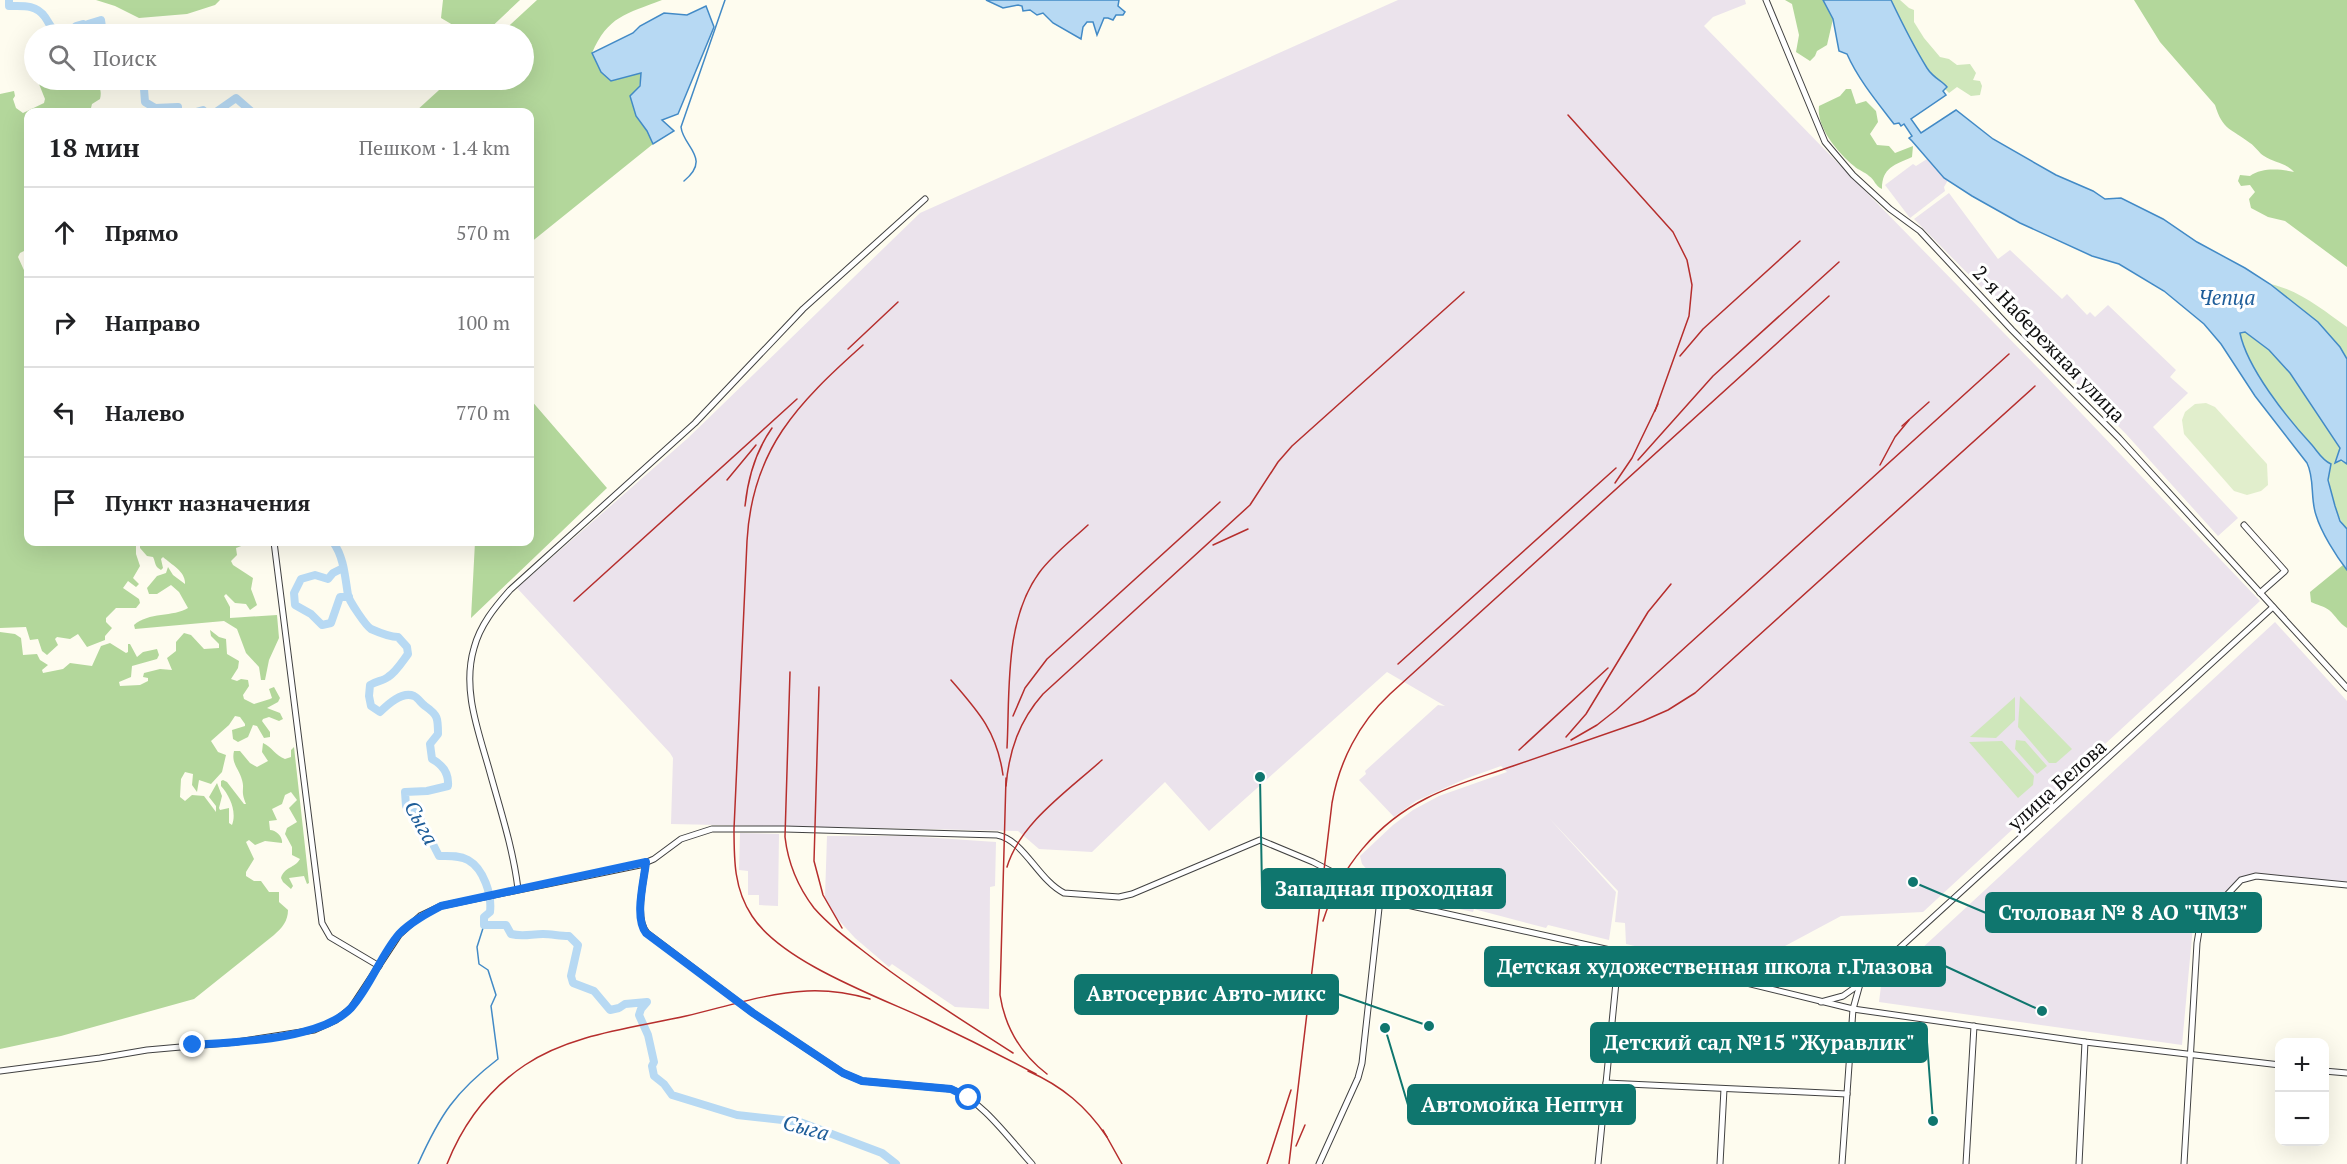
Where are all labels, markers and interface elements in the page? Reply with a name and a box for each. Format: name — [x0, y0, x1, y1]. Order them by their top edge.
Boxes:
search box — [24, 24, 534, 90]
icon: search — [45, 41, 78, 74]
text: Поиск — [93, 43, 157, 72]
text: 18 мин — [48, 130, 140, 164]
text: Пешком · 1.4 km — [359, 134, 510, 161]
icon: ahead — [48, 216, 81, 249]
text: Прямо — [105, 218, 178, 247]
text: 570 m — [456, 219, 510, 246]
street label: 2-я Набережная улица — [1967, 259, 2132, 428]
water label: Чепца — [2199, 283, 2255, 311]
icon: right — [48, 306, 81, 339]
text: Направо — [105, 308, 200, 337]
text: 100 m — [456, 309, 510, 336]
icon: left — [48, 396, 81, 429]
text: Налево — [105, 398, 185, 427]
text: 770 m — [456, 399, 510, 426]
icon: arrive — [48, 486, 81, 519]
text: Пункт назначения — [105, 488, 310, 517]
street label: улица Белова — [2001, 733, 2112, 837]
water label: Сыга — [398, 795, 445, 850]
callout: Западная проходная — [1262, 869, 1505, 908]
text: Западная проходная — [1275, 874, 1493, 902]
callout: Столовая № 8 АО "ЧМЗ" — [1986, 893, 2261, 932]
text: Столовая № 8 АО "ЧМЗ" — [1998, 898, 2248, 926]
callout: Детская художественная школа г.Глазова — [1485, 947, 1945, 986]
text: Детская художественная школа г.Глазова — [1497, 952, 1933, 980]
callout: Автосервис Авто-микс — [1075, 975, 1338, 1014]
text: Автосервис Авто-микс — [1086, 979, 1326, 1007]
callout: Детский сад №15 "Журавлик" — [1591, 1023, 1927, 1062]
text: Детский сад №15 "Журавлик" — [1603, 1028, 1915, 1056]
route end — [179, 1031, 205, 1057]
map controls — [2275, 1038, 2329, 1146]
button: + — [2275, 1038, 2329, 1092]
route start — [955, 1084, 981, 1110]
callout: Автомойка Нептун — [1408, 1085, 1635, 1124]
text: Автомойка Нептун — [1421, 1090, 1623, 1118]
button: − — [2275, 1092, 2329, 1146]
water label: Сыга — [780, 1107, 833, 1147]

